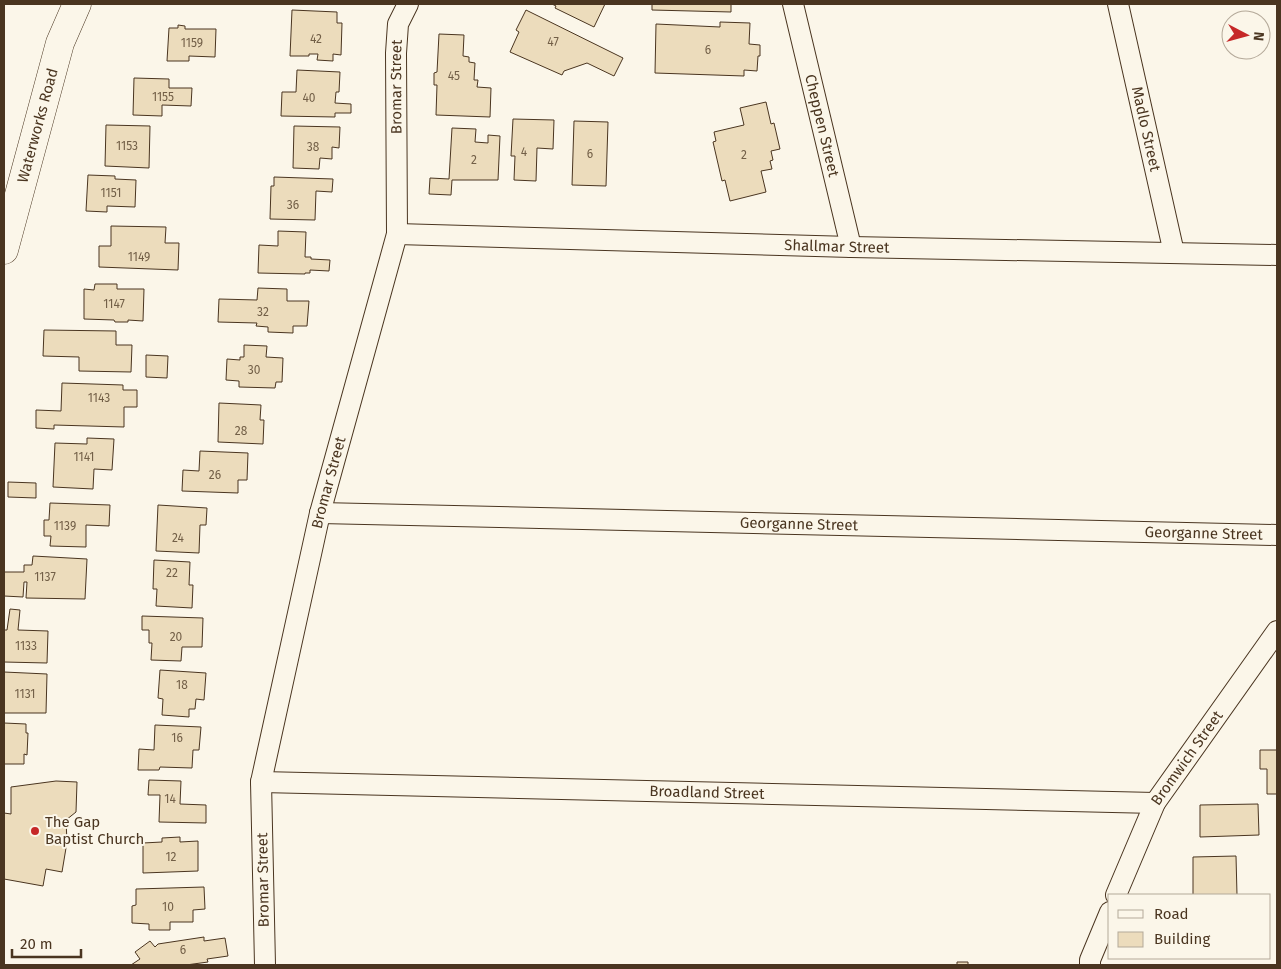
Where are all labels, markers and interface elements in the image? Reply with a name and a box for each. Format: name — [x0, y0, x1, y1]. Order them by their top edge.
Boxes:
north arrow — [1221, 10, 1271, 60]
text: N — [1249, 31, 1267, 42]
house number: 42 — [310, 32, 322, 46]
house number: 47 — [547, 35, 559, 49]
house number: 1159 — [181, 36, 203, 50]
street label: Bromar Street — [387, 38, 406, 134]
house number: 6 — [705, 43, 711, 57]
street label: Waterworks Road — [14, 66, 62, 185]
house number: 45 — [448, 69, 460, 83]
street label: Cheppen Street — [801, 73, 843, 179]
street label: Madlo Street — [1128, 85, 1165, 174]
house number: 1155 — [152, 90, 174, 104]
house number: 40 — [302, 91, 316, 105]
house number: 1153 — [116, 139, 138, 153]
house number: 38 — [307, 140, 320, 154]
house number: 4 — [521, 145, 528, 159]
house number: 6 — [587, 147, 593, 161]
house number: 2 — [741, 148, 747, 162]
house number: 2 — [471, 153, 477, 167]
house number: 1151 — [101, 186, 121, 200]
house number: 36 — [287, 198, 299, 212]
street label: Shallmar Street — [784, 236, 890, 257]
house number: 1149 — [128, 250, 150, 264]
house number: 1147 — [103, 297, 125, 311]
house number: 32 — [257, 305, 269, 319]
house number: 30 — [248, 363, 261, 377]
house number: 1143 — [88, 391, 110, 405]
house number: 28 — [235, 424, 248, 438]
street label: Bromar Street — [308, 434, 350, 530]
house number: 1141 — [73, 450, 95, 464]
house number: 26 — [209, 468, 221, 482]
street label: Georganne Street — [740, 514, 859, 534]
house number: 1139 — [54, 519, 76, 533]
street label: Georganne Street — [1144, 523, 1264, 544]
house number: 24 — [172, 531, 185, 545]
house number: 22 — [166, 566, 178, 580]
house number: 1137 — [34, 570, 56, 584]
house number: 20 — [170, 630, 183, 644]
house number: 1133 — [15, 639, 37, 653]
house number: 18 — [176, 678, 188, 692]
house number: 1131 — [14, 687, 36, 701]
street label: Bromwich Street — [1147, 707, 1227, 809]
house number: 16 — [171, 731, 183, 745]
street label: Broadland Street — [649, 782, 765, 803]
house number: 14 — [164, 792, 176, 806]
place label: The Gap Baptist Church — [45, 813, 144, 848]
marker: The Gap Baptist Church — [29, 825, 41, 837]
street label: Bromar Street — [253, 832, 273, 928]
house number: 12 — [165, 850, 177, 864]
legend — [1108, 894, 1271, 959]
house number: 10 — [162, 900, 174, 914]
text: Road — [1154, 905, 1189, 923]
scale bar — [12, 926, 81, 958]
text: Building — [1154, 930, 1210, 948]
text: 20 m — [20, 935, 53, 953]
house number: 6 — [180, 943, 186, 957]

